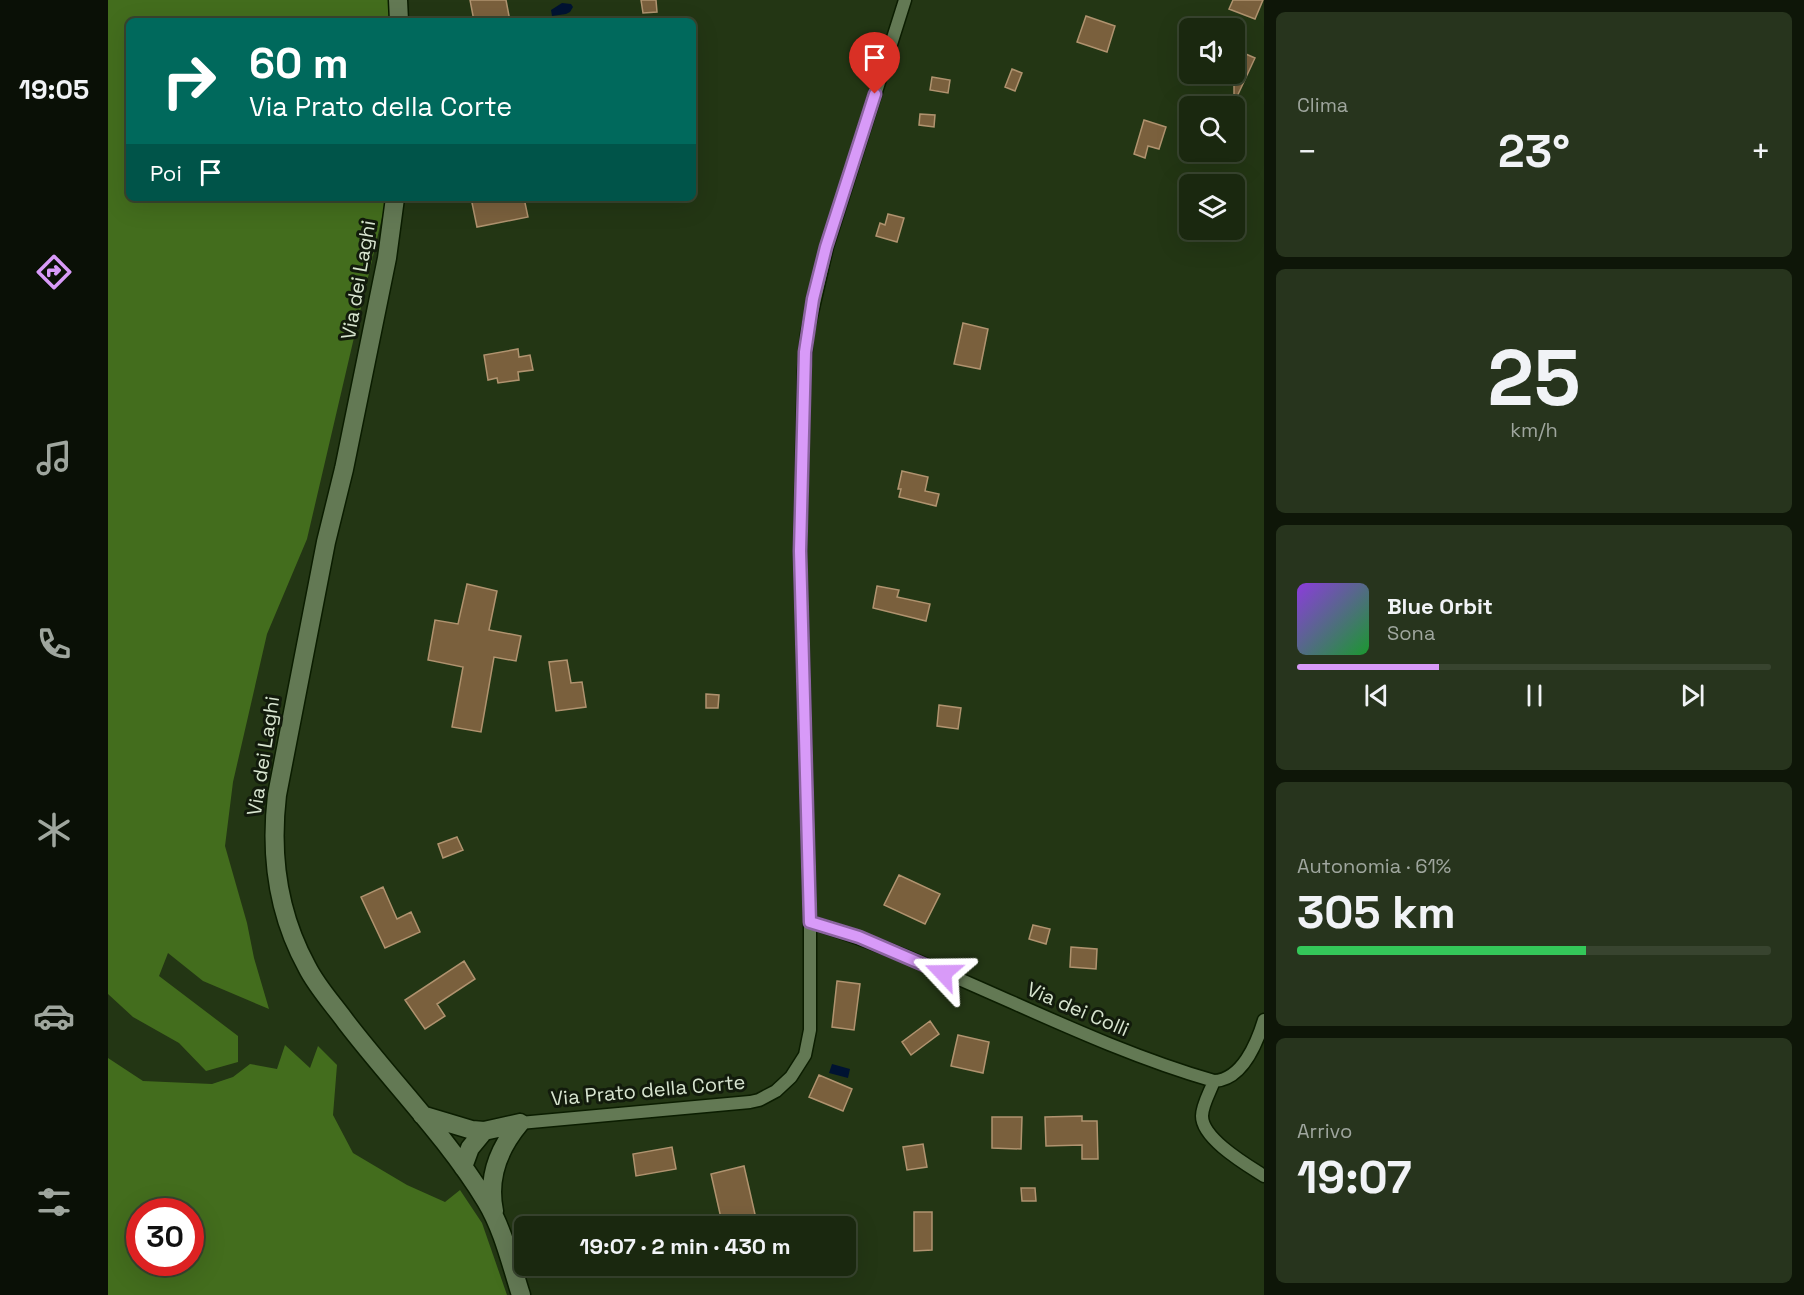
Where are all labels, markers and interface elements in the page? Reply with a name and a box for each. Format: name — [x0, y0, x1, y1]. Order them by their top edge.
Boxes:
map controls — [1179, 18, 1245, 240]
button: sound — [1179, 18, 1245, 84]
pin — [849, 32, 900, 94]
text: 60 m — [249, 37, 349, 90]
icon: arrive — [858, 41, 891, 74]
icon: right — [150, 42, 228, 120]
text: 19:05 — [19, 72, 89, 107]
text: Via Prato della Corte — [249, 89, 512, 124]
text: Clima — [1297, 92, 1348, 118]
button: search — [1179, 96, 1245, 162]
text: 23° — [1498, 123, 1570, 180]
text: − — [1297, 131, 1317, 173]
text: + — [1751, 131, 1771, 173]
icon: arrive — [194, 156, 227, 189]
text: Poi — [150, 159, 182, 187]
button: layers — [1179, 174, 1245, 240]
street label: Via dei Laghi — [335, 218, 381, 342]
icon: directions — [33, 251, 75, 293]
text: 25 — [1487, 328, 1581, 428]
text: km/h — [1510, 417, 1558, 443]
icon: music — [33, 437, 75, 479]
text: Blue Orbit — [1387, 592, 1493, 620]
text: Sona — [1387, 620, 1435, 646]
icon: phone — [33, 623, 75, 665]
icon: previous — [1360, 679, 1393, 712]
icon: pause — [1518, 679, 1551, 712]
icon: next — [1676, 679, 1709, 712]
street label: Via dei Laghi — [241, 694, 285, 818]
icon: climate — [33, 809, 75, 851]
text: Autonomia · 61% — [1297, 853, 1451, 879]
text: 305 km — [1297, 884, 1456, 941]
position arrow — [911, 941, 975, 1005]
street label: Via dei Colli — [1023, 976, 1133, 1042]
icon: car — [33, 995, 75, 1037]
street label: Via Prato della Corte — [550, 1069, 746, 1111]
text: Arrivo — [1297, 1118, 1352, 1144]
text: 19:07 — [1297, 1149, 1412, 1206]
icon: filters — [33, 1181, 75, 1223]
speed limit sign: 30 — [126, 1198, 204, 1276]
text: 19:07 · 2 min · 430 m — [580, 1232, 790, 1260]

